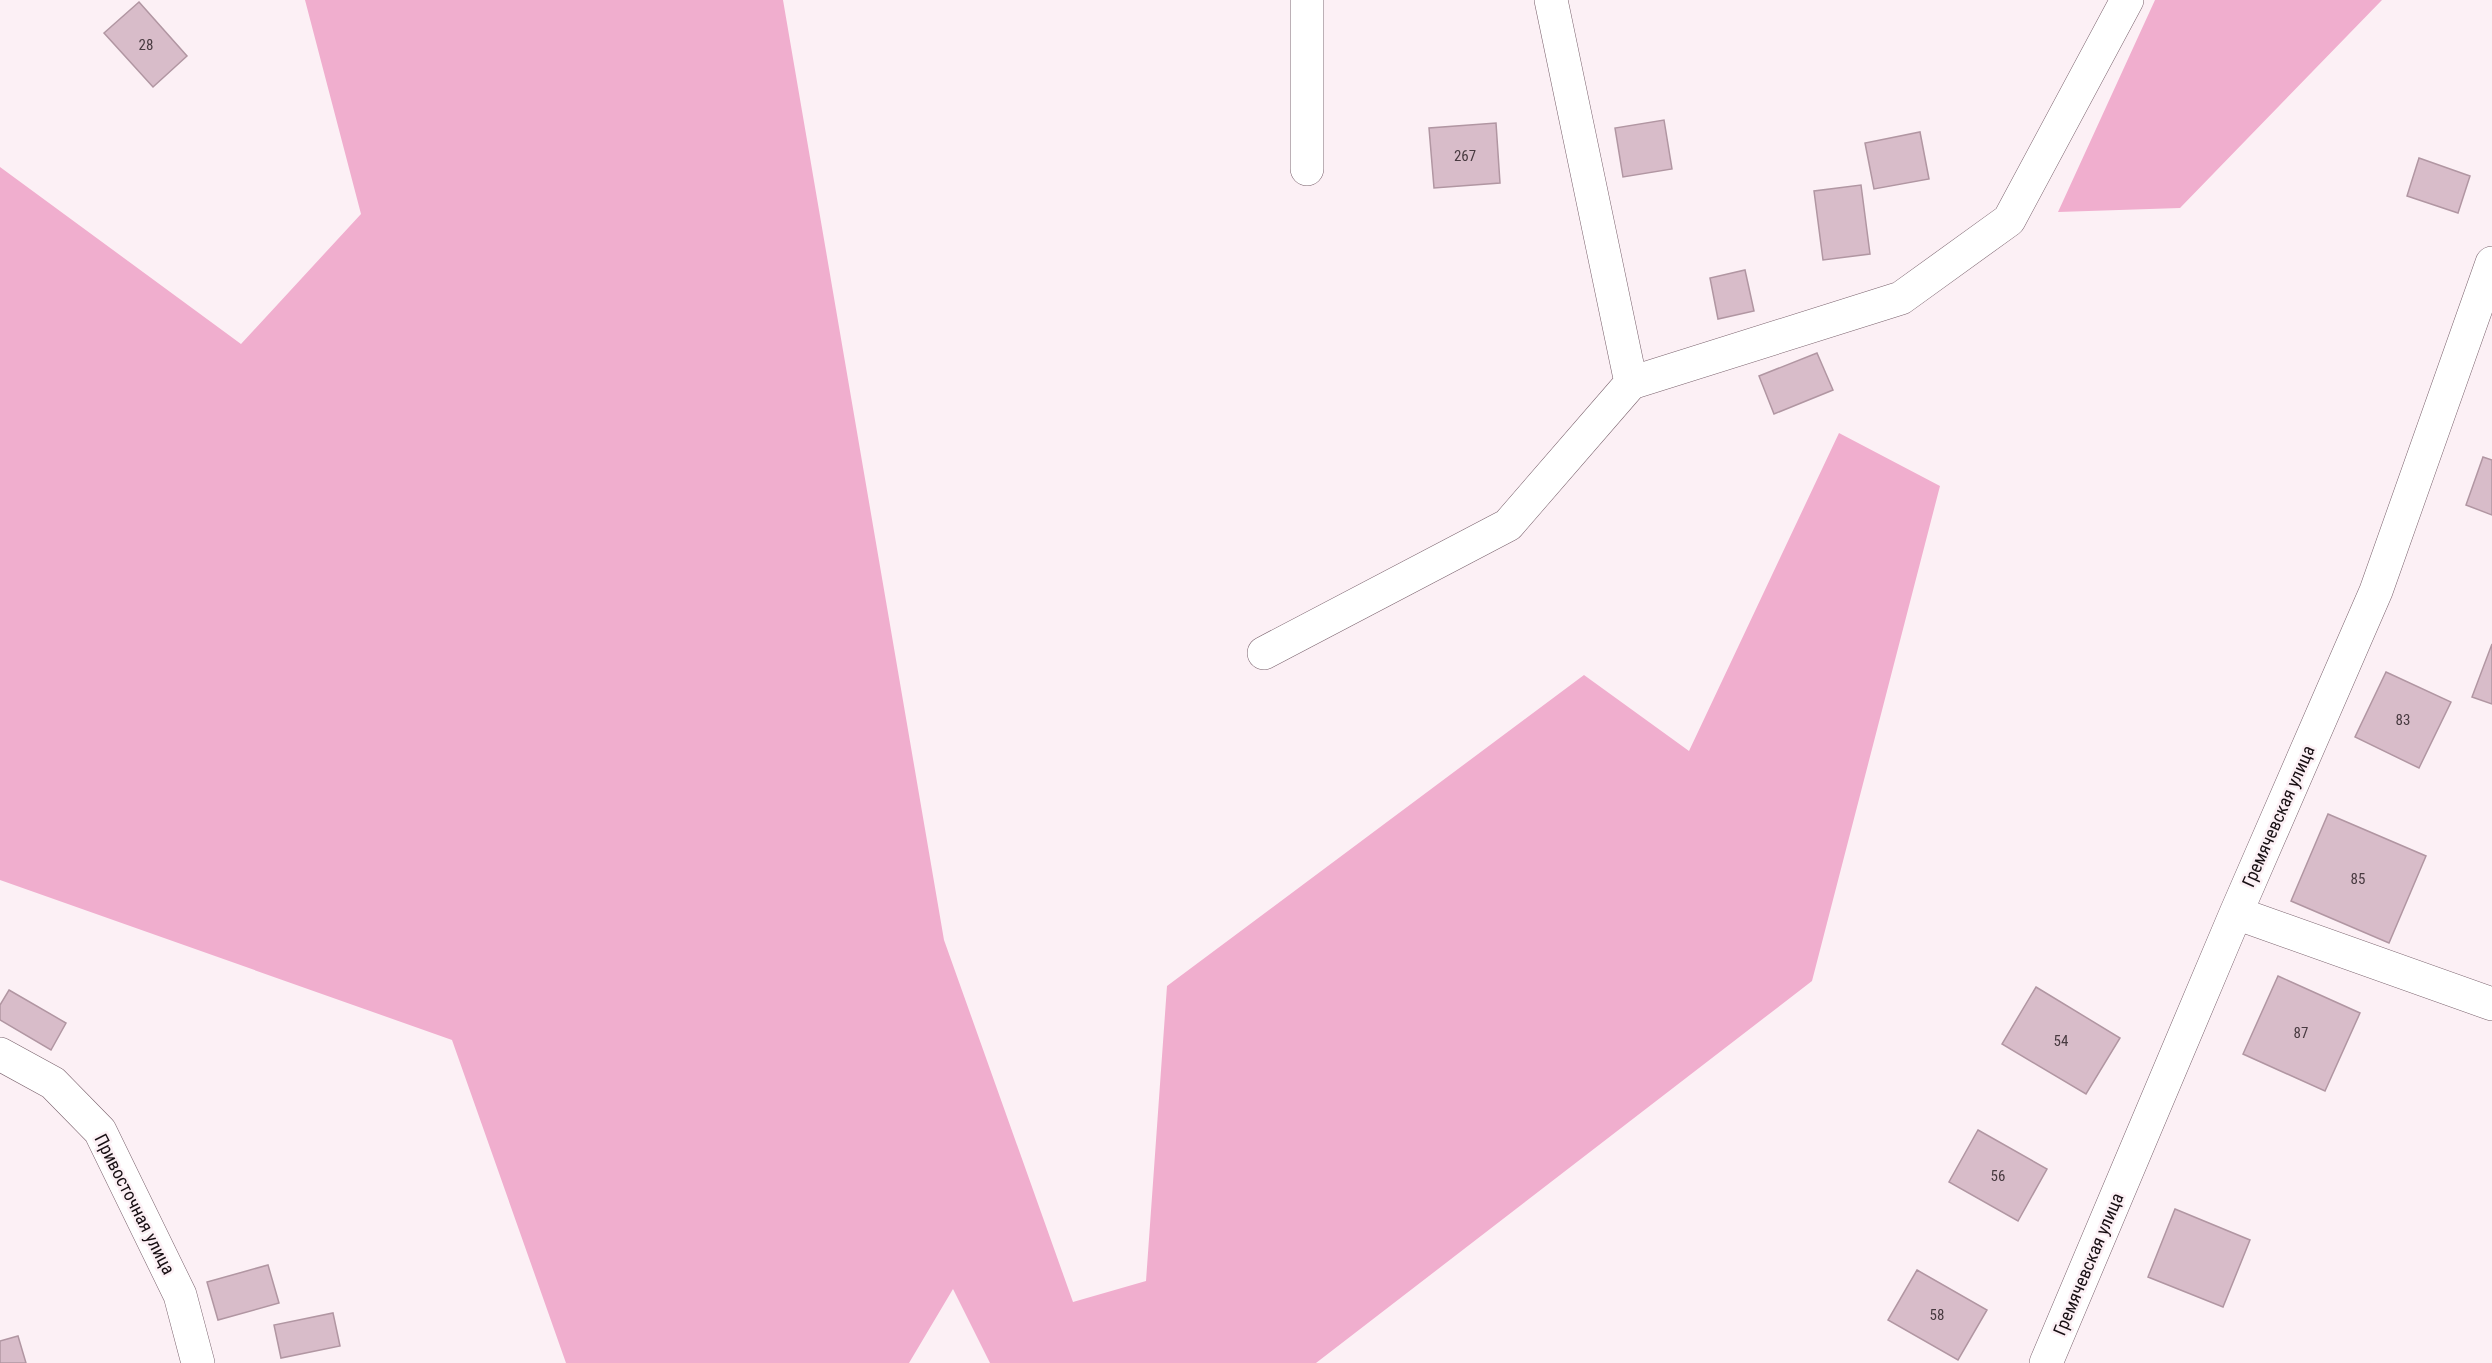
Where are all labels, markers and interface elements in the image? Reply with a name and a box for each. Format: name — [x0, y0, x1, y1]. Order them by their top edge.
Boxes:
house number: 28 — [139, 36, 153, 54]
house number: 267 — [1454, 147, 1476, 165]
house number: 83 — [2396, 711, 2410, 729]
street label: Гремячевская улица — [2237, 742, 2319, 890]
house number: 85 — [2351, 870, 2365, 888]
house number: 87 — [2294, 1024, 2308, 1042]
house number: 54 — [2054, 1032, 2068, 1050]
street label: Привосточная улица — [91, 1130, 179, 1278]
house number: 56 — [1991, 1167, 2005, 1185]
street label: Гремячевская улица — [2049, 1190, 2127, 1338]
house number: 58 — [1930, 1306, 1944, 1324]

